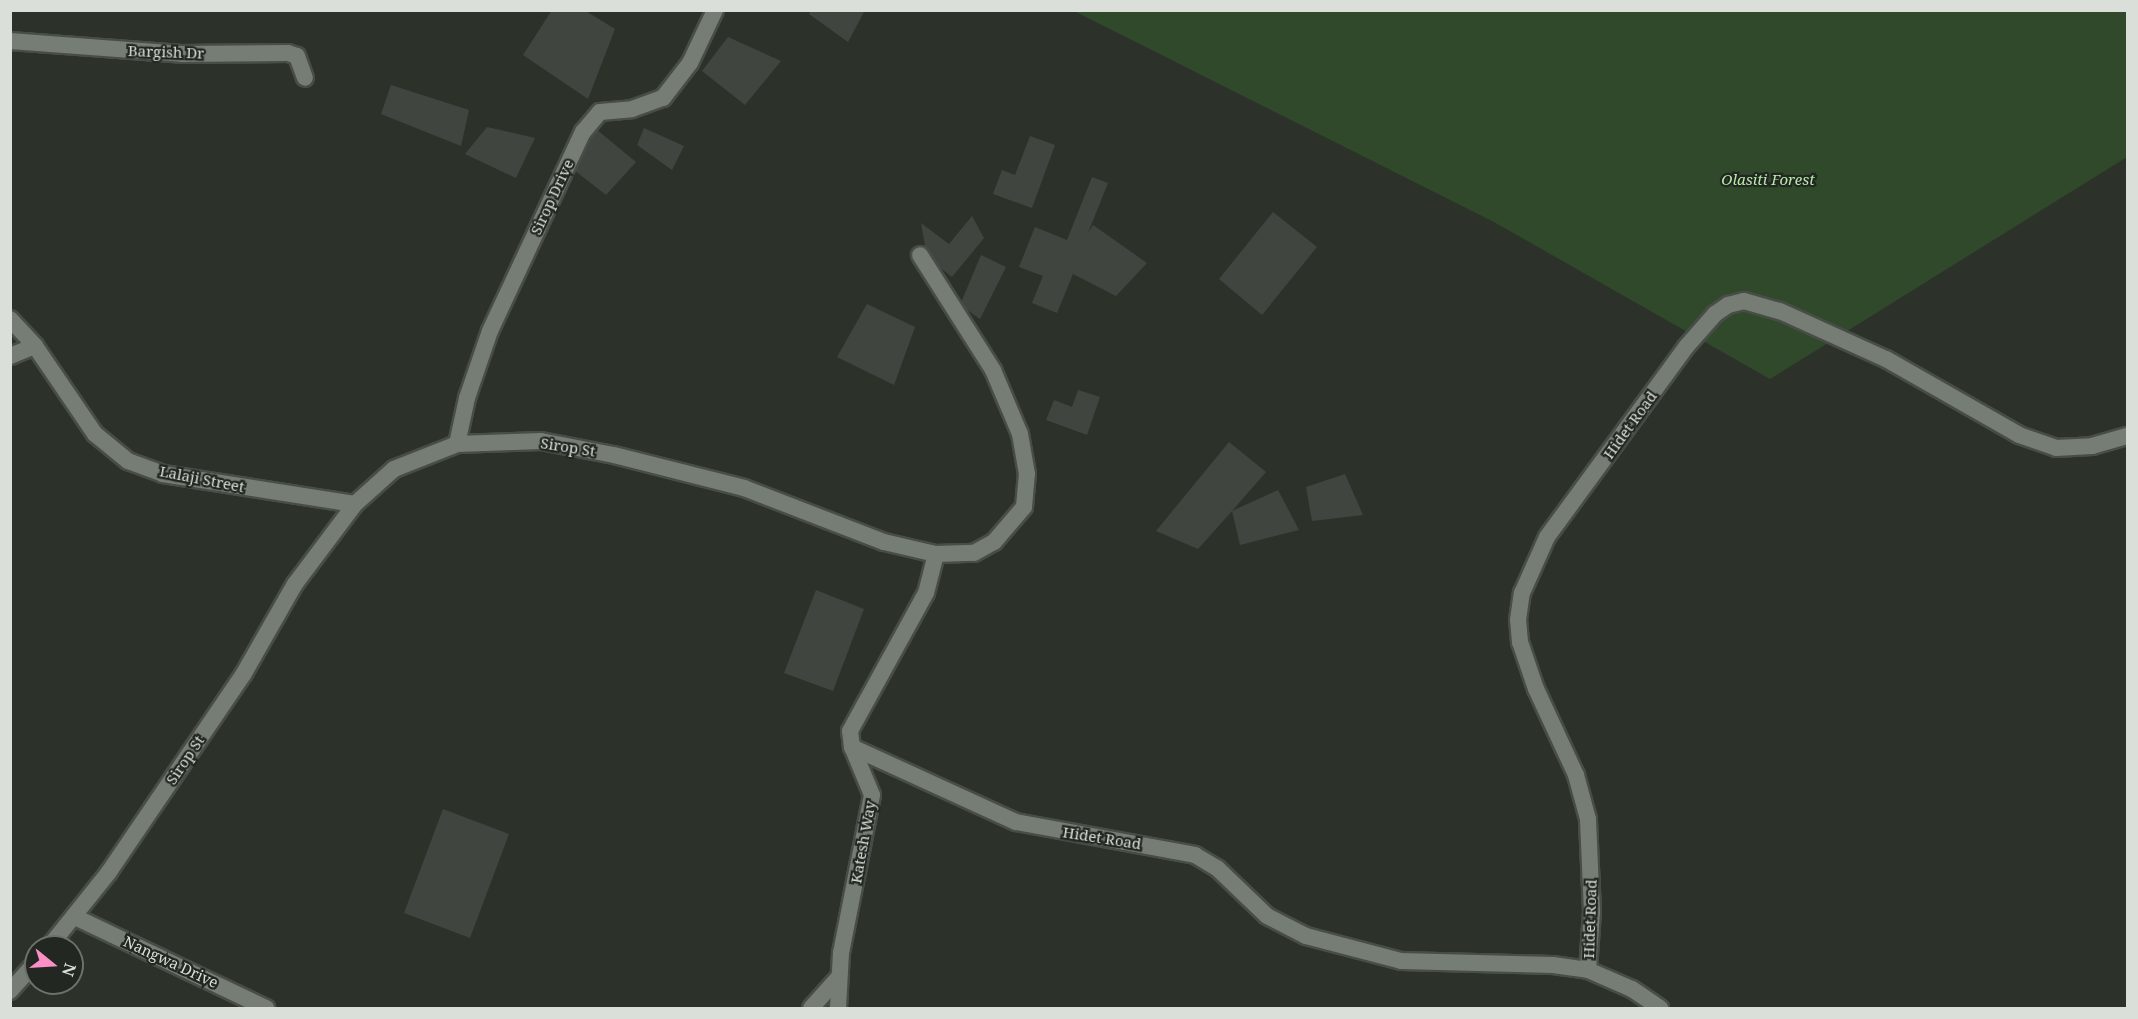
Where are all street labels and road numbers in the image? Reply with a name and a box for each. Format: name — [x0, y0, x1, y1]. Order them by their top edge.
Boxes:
street label: Bargish Dr — [128, 42, 204, 62]
street label: Sirop Drive — [527, 156, 577, 238]
street label: Hidet Road — [1599, 388, 1661, 462]
street label: Sirop St — [539, 434, 597, 460]
street label: Lalaji Street — [158, 462, 246, 496]
street label: Sirop St — [162, 732, 208, 788]
street label: Katesh Way — [847, 799, 879, 885]
street label: Hidet Road — [1061, 823, 1143, 853]
street label: Hidet Road — [1580, 879, 1600, 959]
street label: Nangwa Drive — [121, 932, 221, 992]

